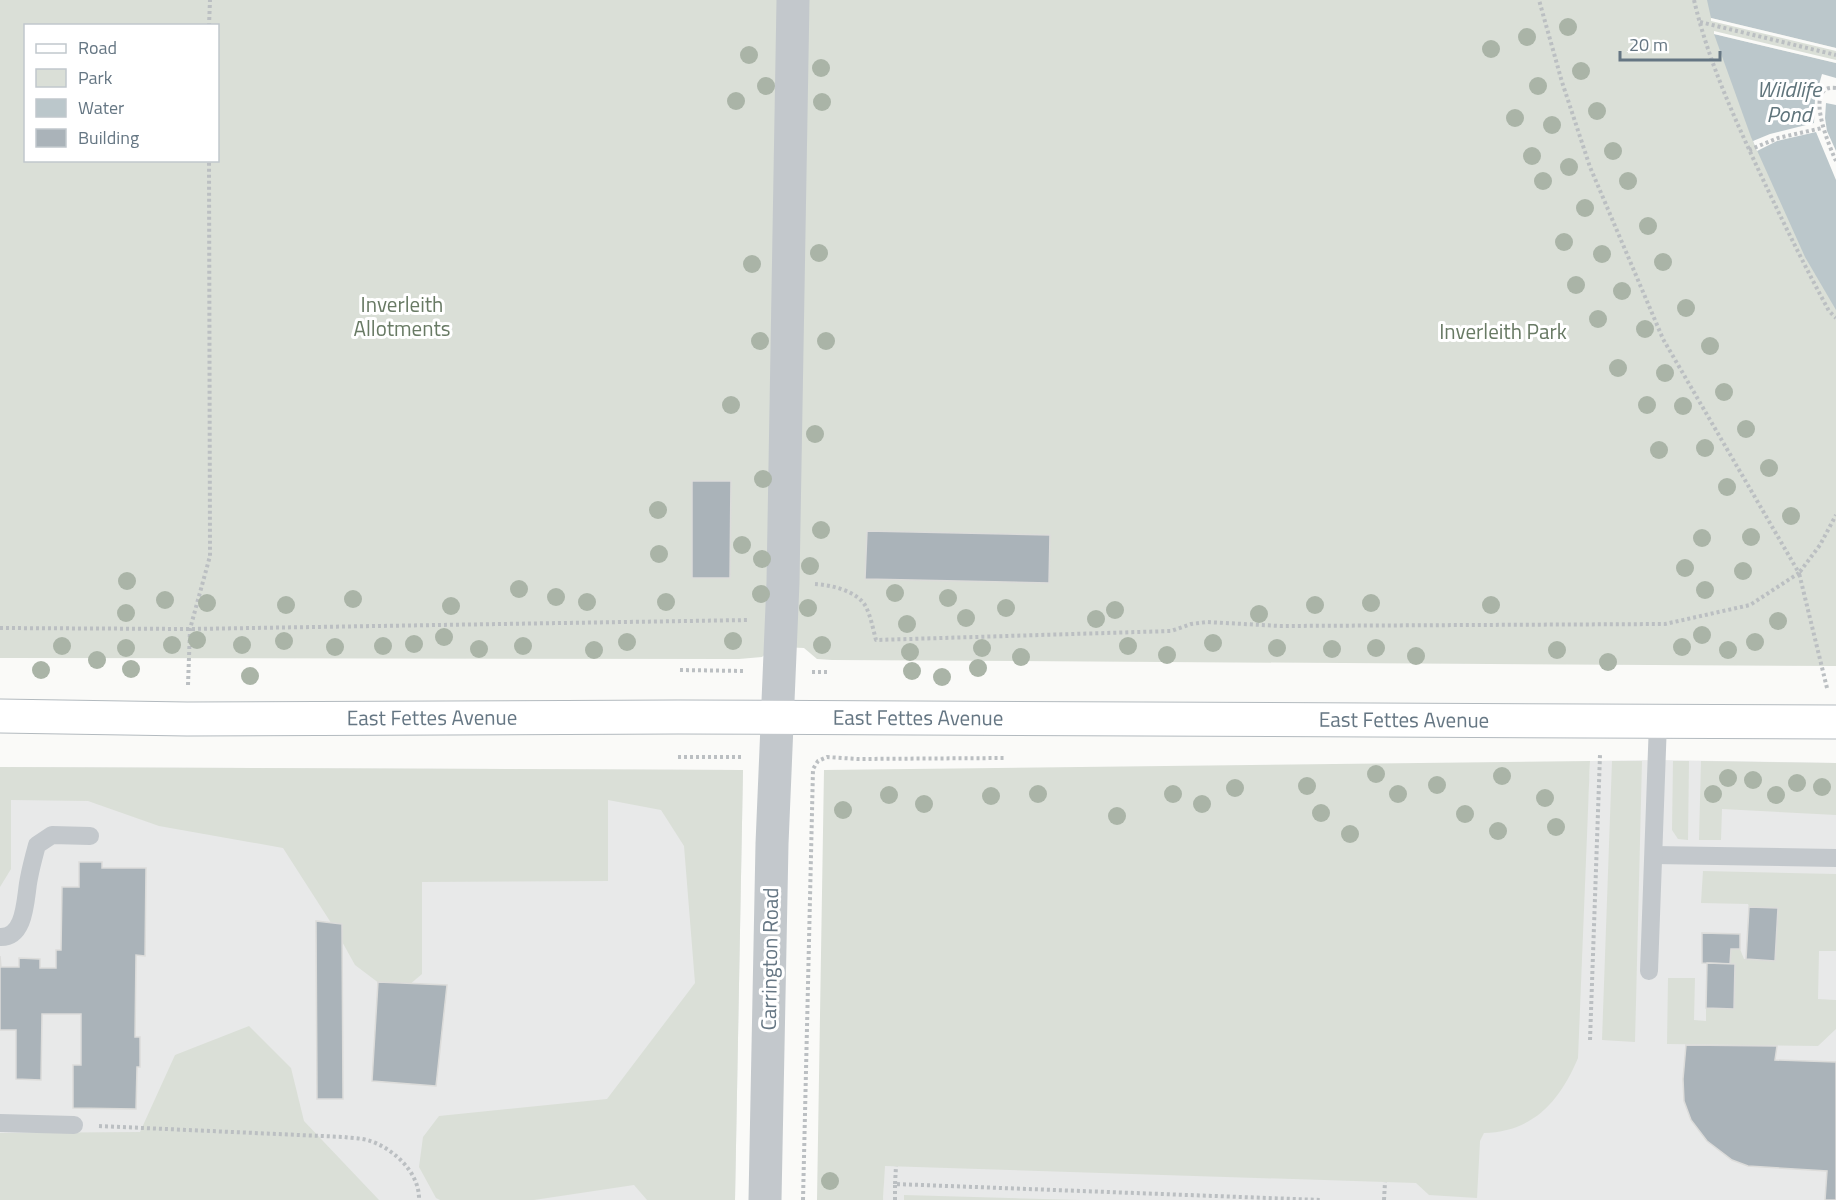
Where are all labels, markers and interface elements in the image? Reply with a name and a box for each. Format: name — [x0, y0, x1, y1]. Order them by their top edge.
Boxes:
legend — [24, 24, 219, 162]
scale bar — [1620, 24, 1720, 62]
text: 20 m — [1629, 31, 1668, 58]
text: Road — [78, 34, 117, 61]
text: Park — [78, 64, 113, 91]
water label: Wildlife Pond — [1757, 72, 1823, 131]
text: Water — [78, 94, 124, 121]
text: Building — [78, 124, 139, 151]
park label: Inverleith Allotments — [353, 288, 451, 344]
park label: Inverleith Park — [1439, 315, 1567, 347]
street label: East Fettes Avenue — [347, 701, 517, 733]
street label: East Fettes Avenue — [833, 701, 1003, 733]
street label: East Fettes Avenue — [1319, 703, 1489, 736]
street label: Carrington Road — [752, 887, 786, 1031]

